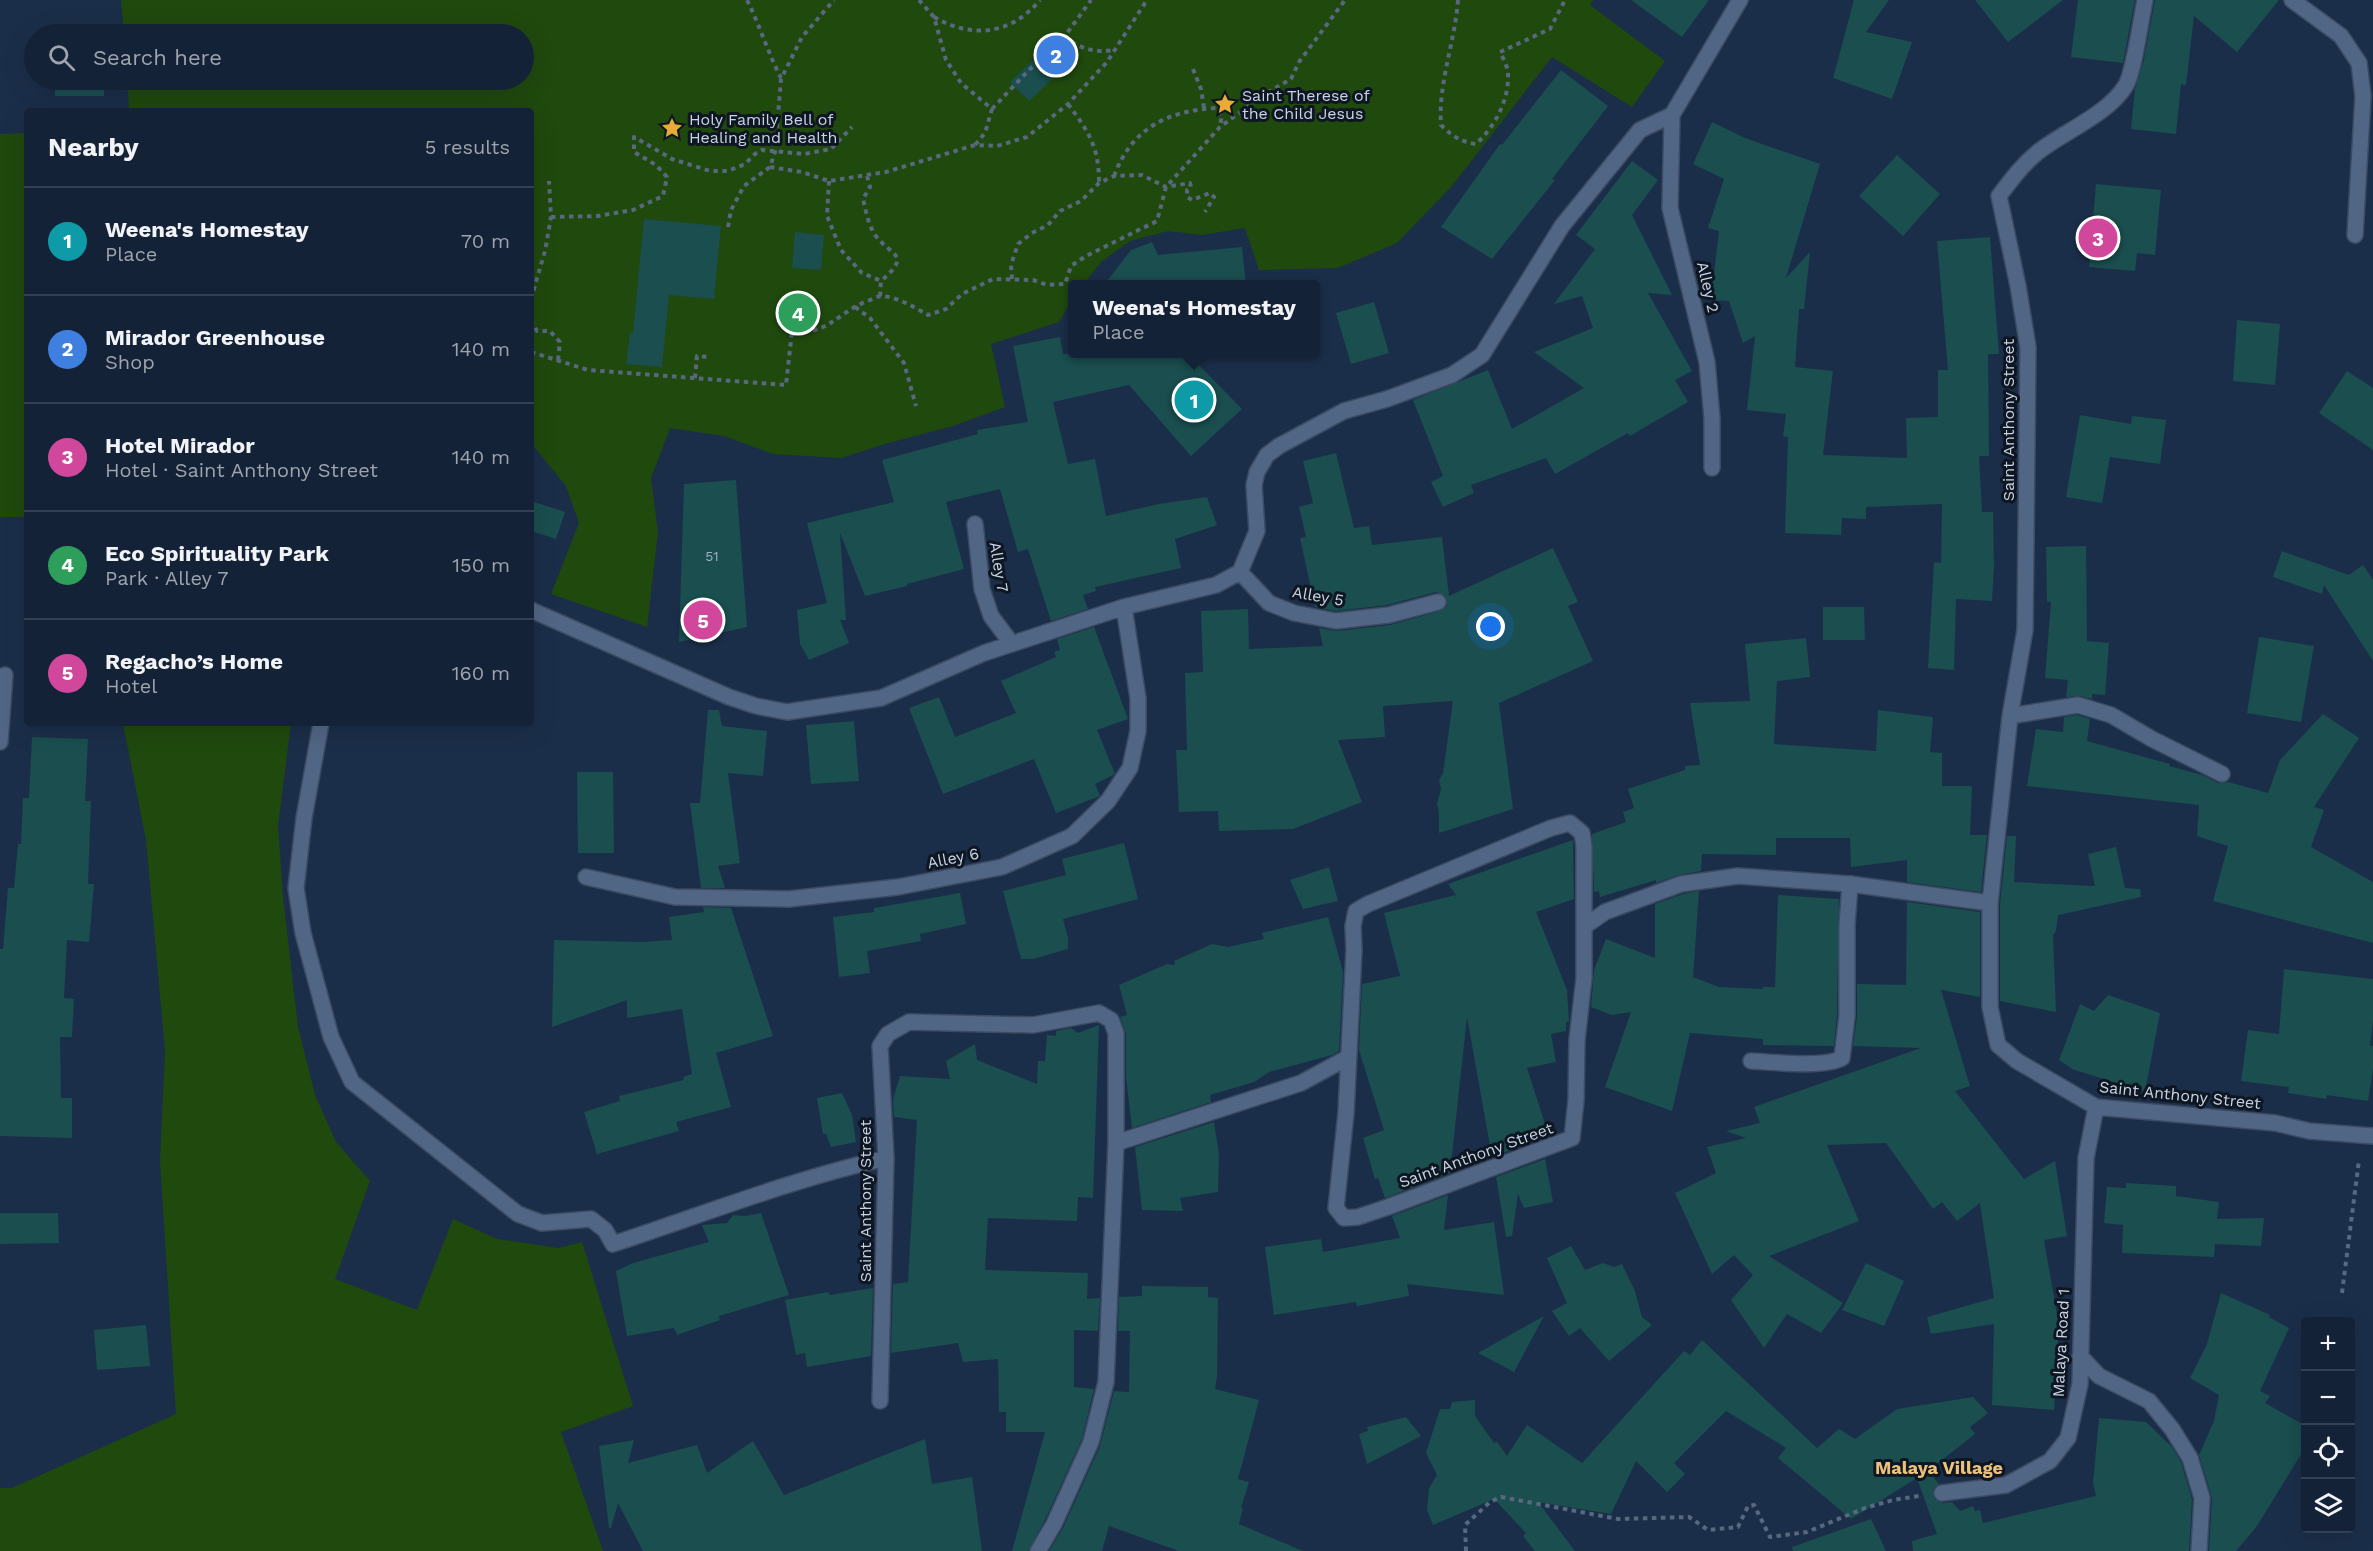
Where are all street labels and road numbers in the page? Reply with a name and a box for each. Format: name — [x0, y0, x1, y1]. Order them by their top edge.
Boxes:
street label: Alley 2 — [1693, 260, 1723, 314]
street label: Saint Anthony Street — [1999, 338, 2018, 501]
street label: Alley 7 — [986, 540, 1012, 594]
street label: Alley 5 — [1291, 582, 1345, 610]
street label: Alley 6 — [926, 844, 980, 872]
street label: Saint Anthony Street — [2098, 1077, 2262, 1113]
street label: Saint Anthony Street — [1396, 1118, 1556, 1192]
street label: Saint Anthony Street — [856, 1119, 875, 1282]
street label: Malaya Road 1 — [2049, 1288, 2073, 1398]

